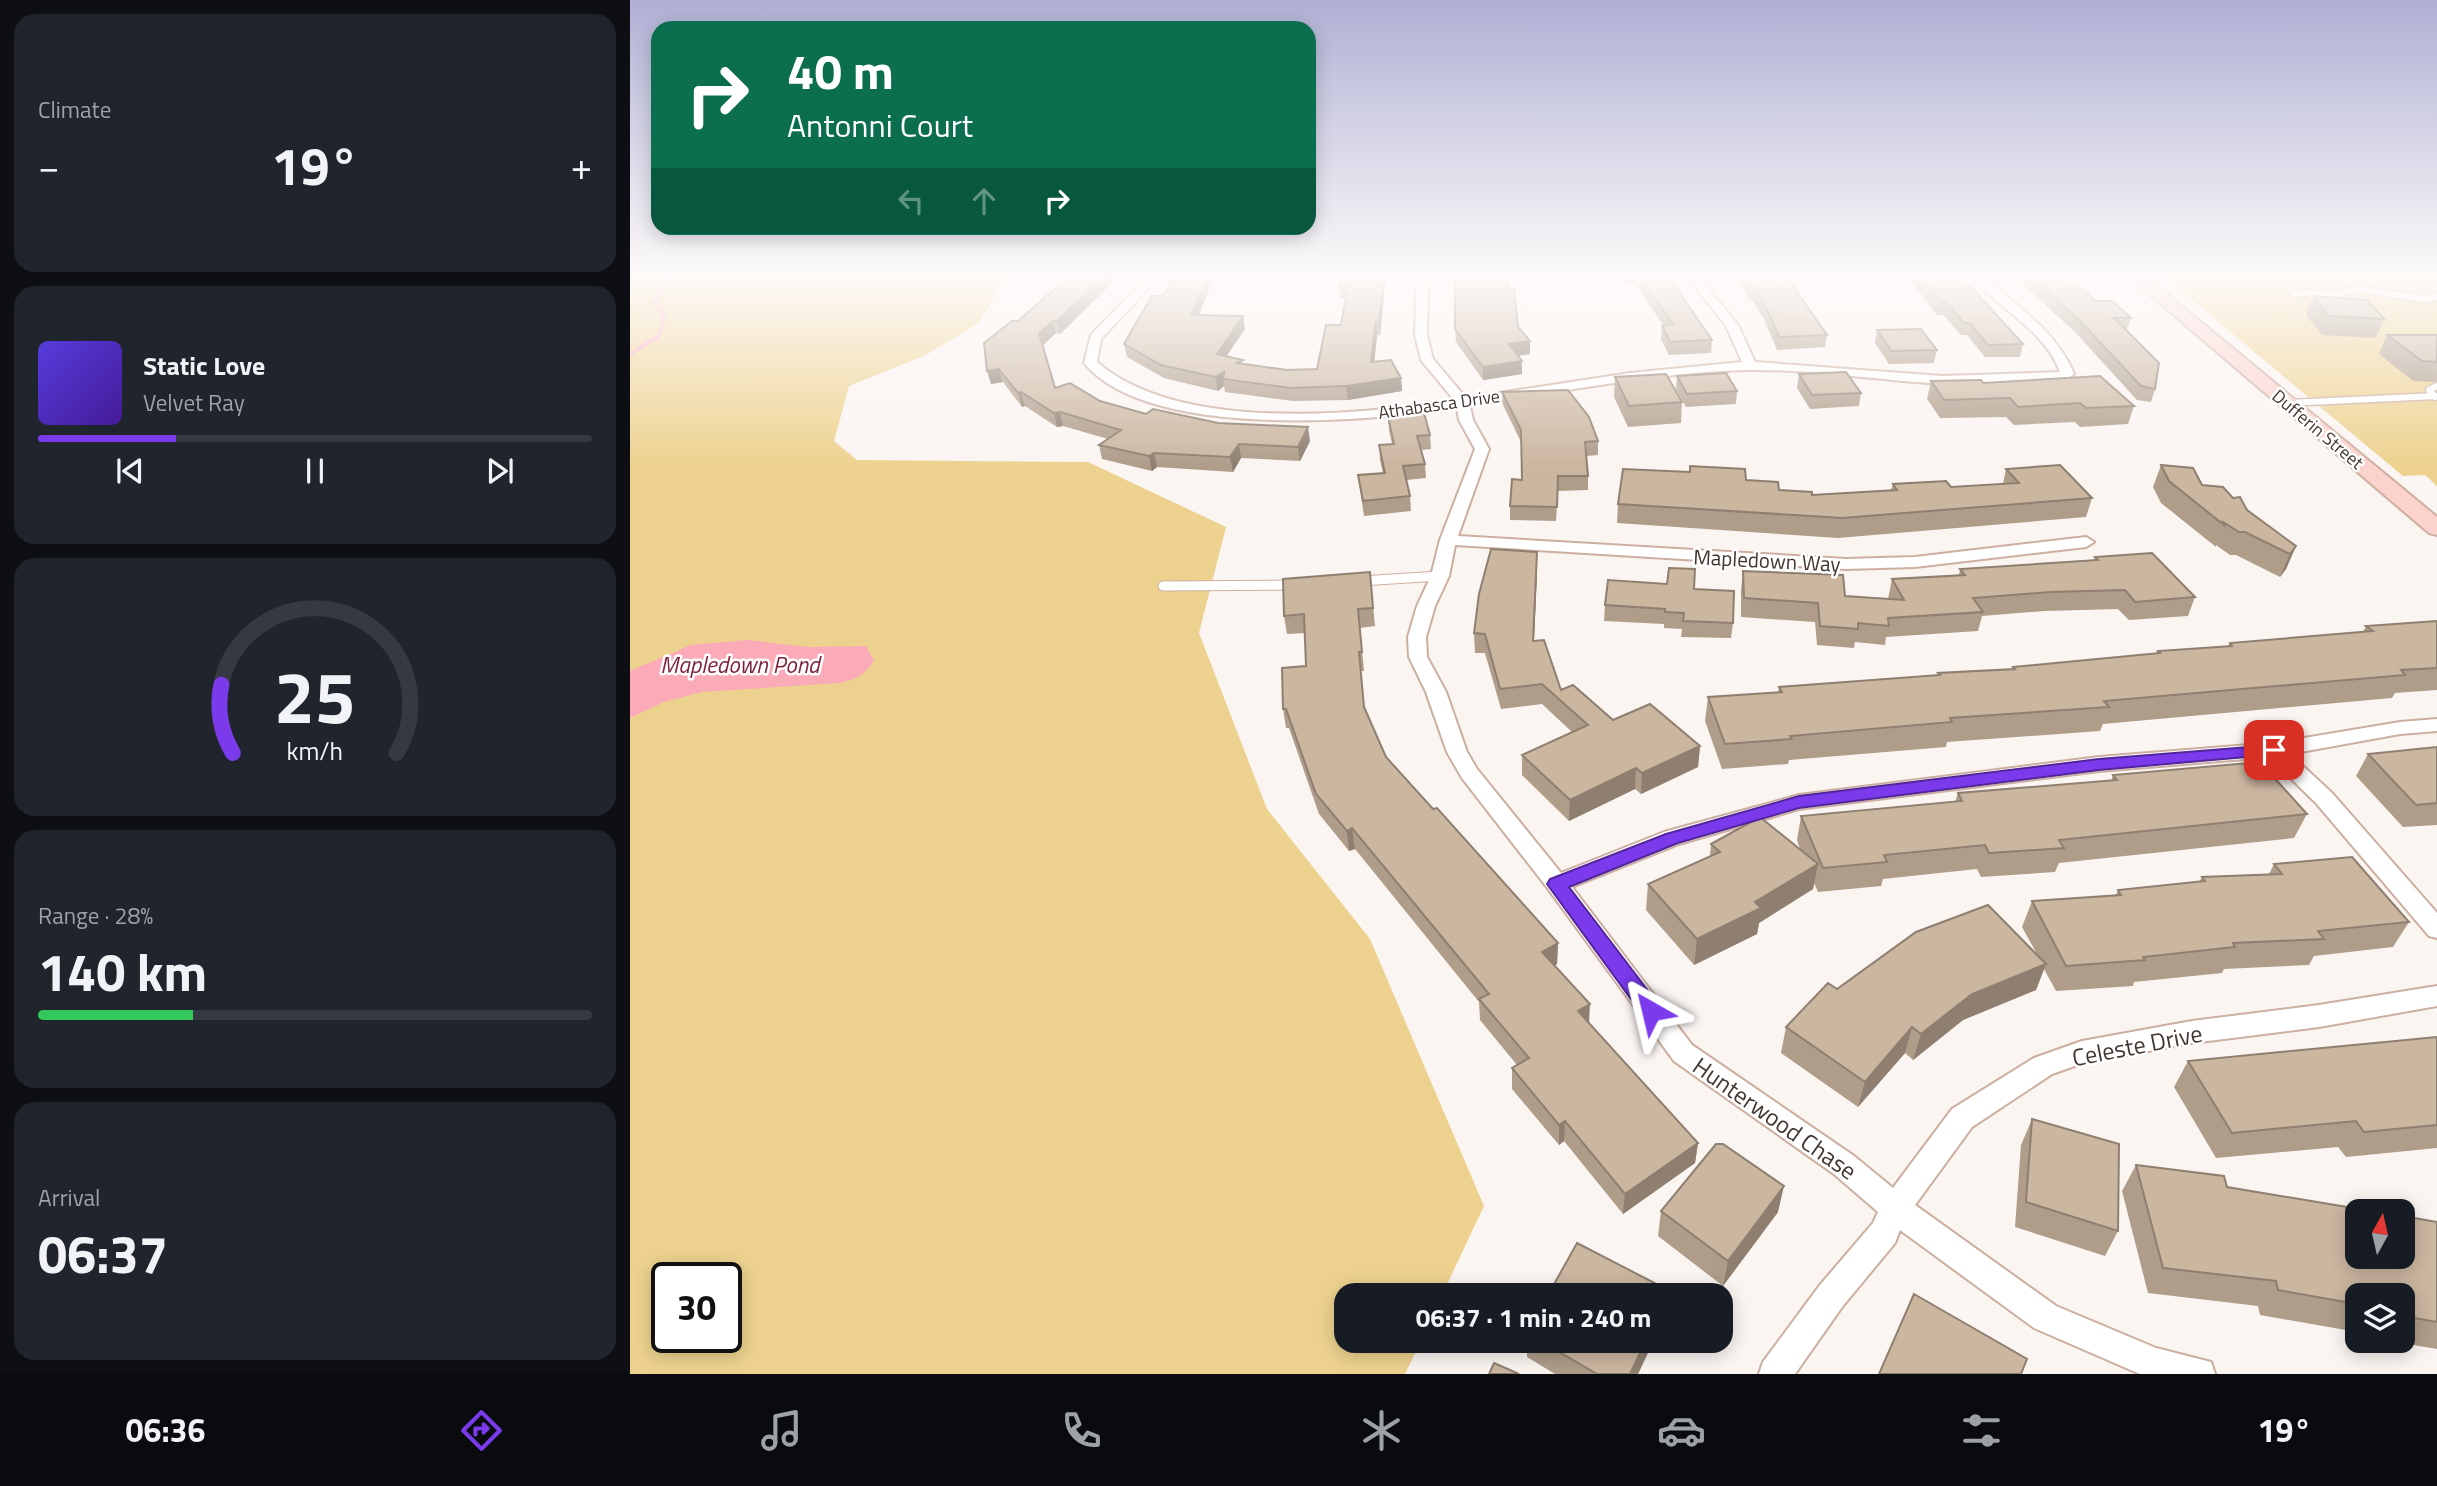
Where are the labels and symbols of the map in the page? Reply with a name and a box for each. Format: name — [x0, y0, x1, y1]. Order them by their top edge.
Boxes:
street label: Athabasca Drive — [1376, 382, 1502, 426]
street label: Dufferin Street — [2266, 383, 2370, 476]
street label: Mapledown Way — [1692, 540, 1842, 580]
water label: Mapledown Pond — [660, 647, 822, 682]
pin — [2244, 720, 2304, 780]
position arrow — [1614, 974, 1688, 1048]
street label: Celeste Drive — [2069, 1015, 2205, 1075]
street label: Hunterwood Chase — [1685, 1048, 1865, 1188]
north arrow — [2345, 1199, 2415, 1269]
speed limit sign: 30 — [651, 1262, 742, 1353]

